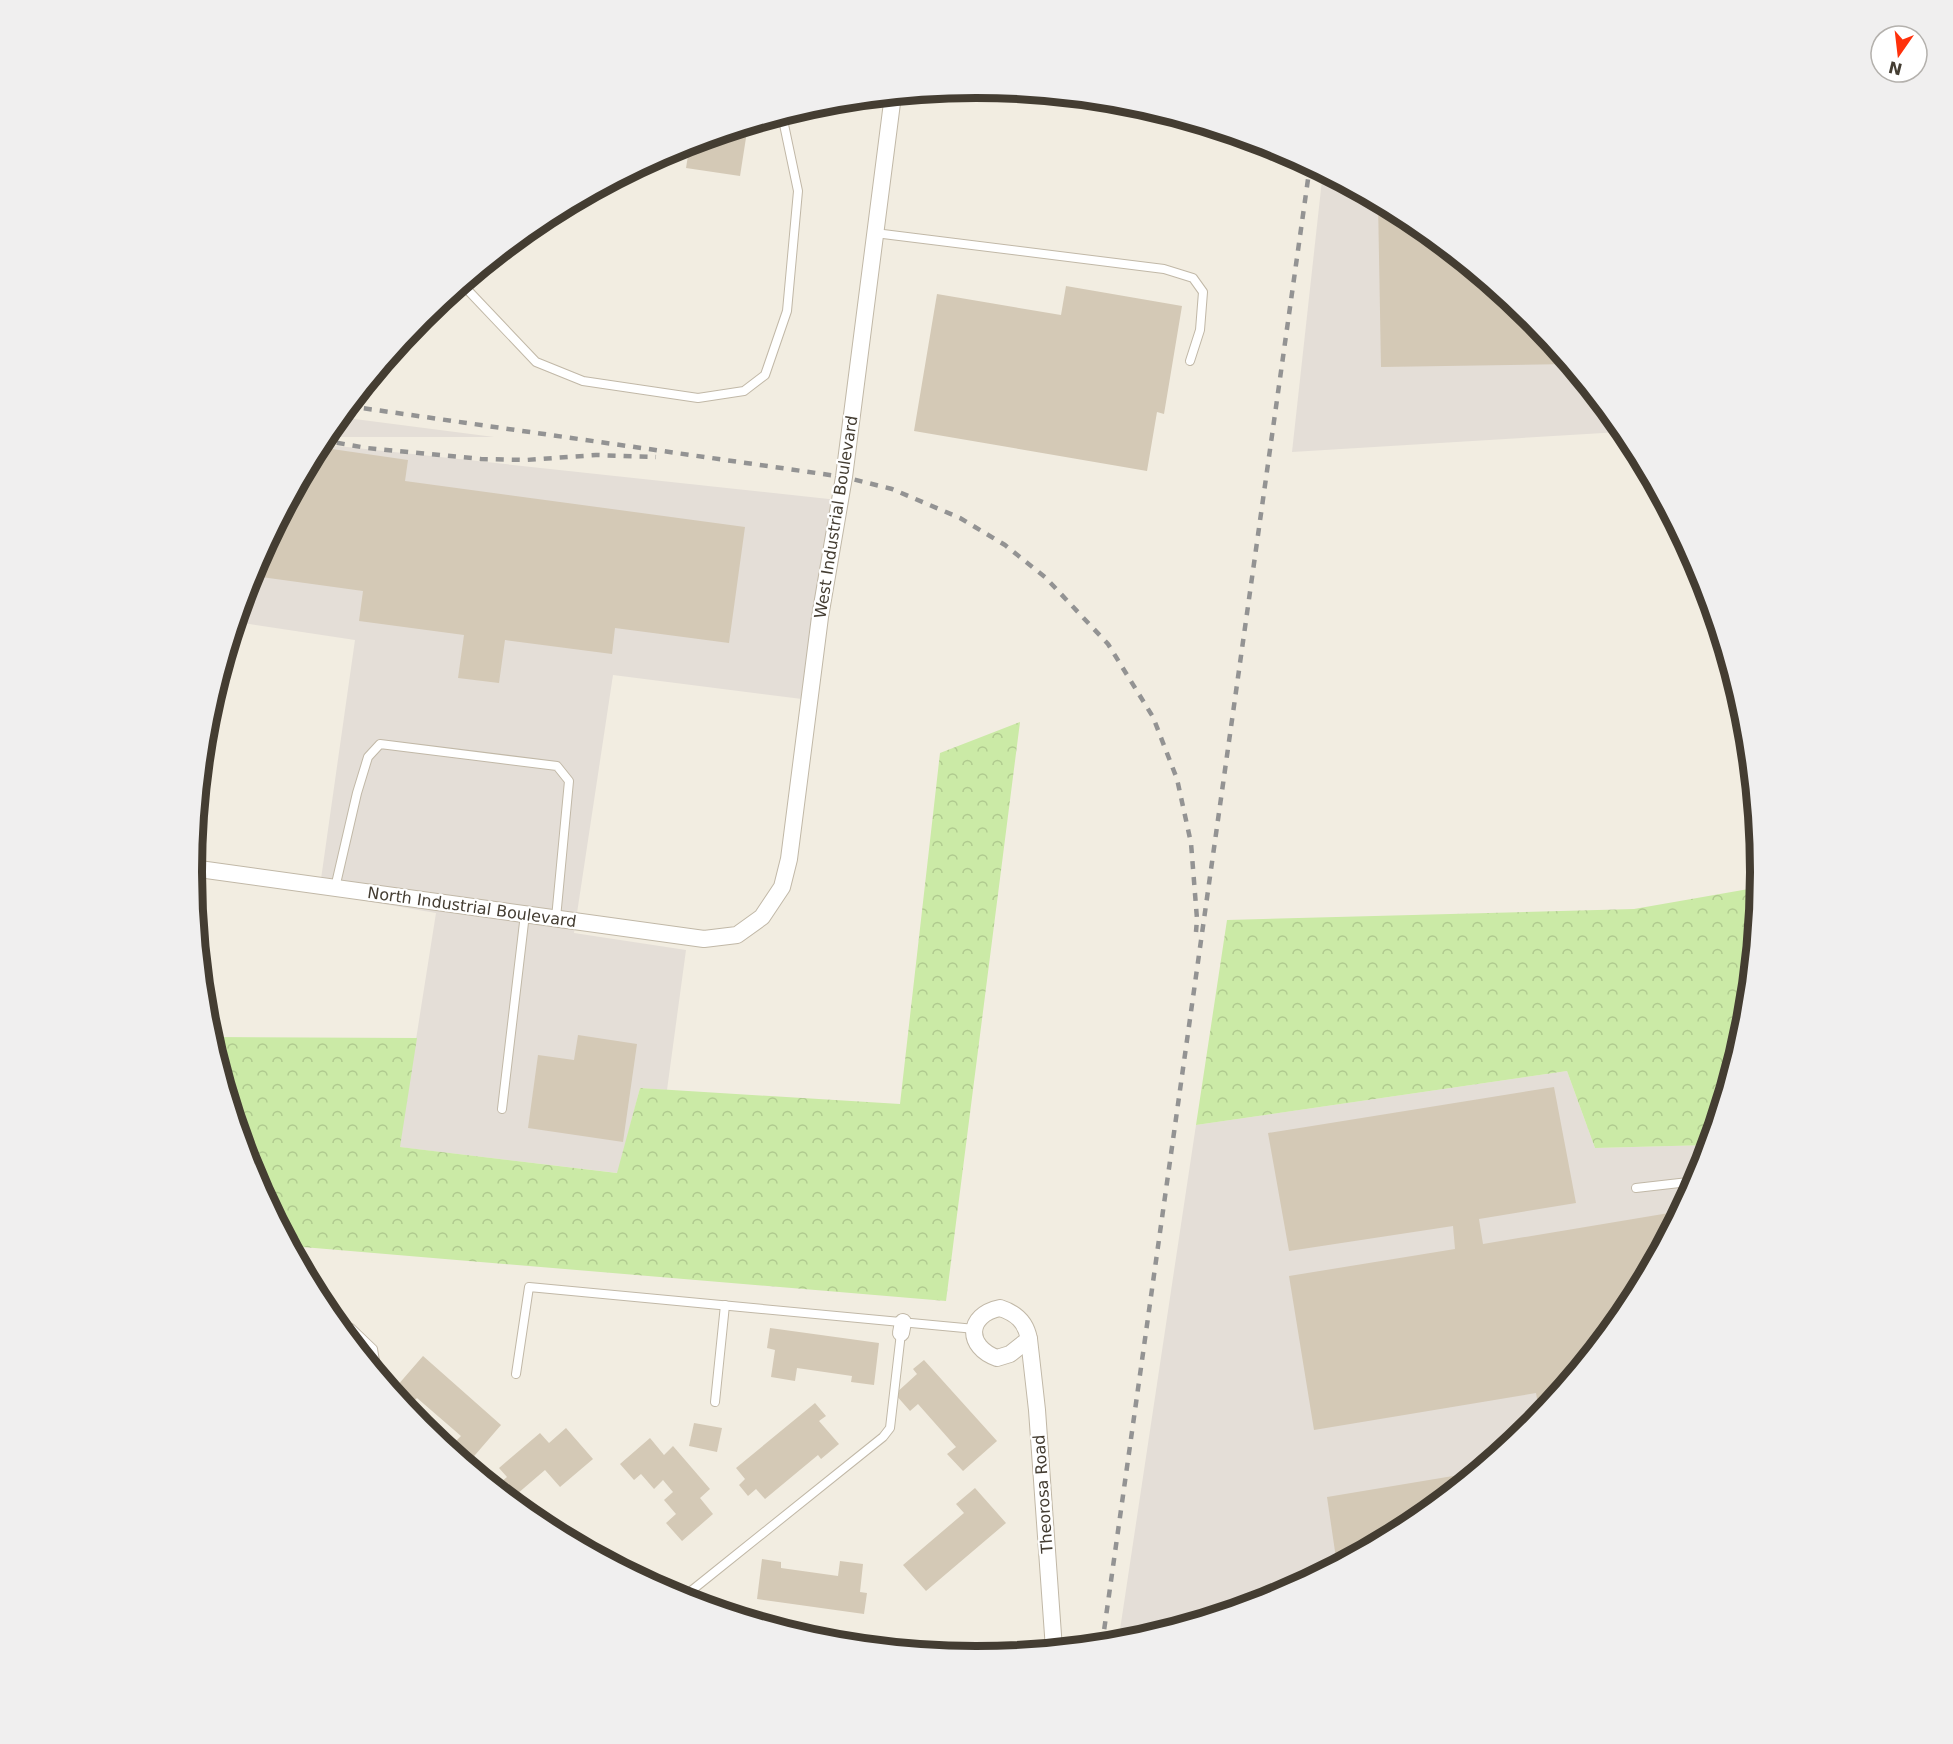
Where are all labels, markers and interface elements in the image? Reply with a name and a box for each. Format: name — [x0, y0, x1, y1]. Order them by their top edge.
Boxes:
north arrow — [1869, 24, 1929, 84]
text: N — [1887, 57, 1904, 79]
street label: West Industrial Boulevard — [811, 414, 861, 620]
street label: North Industrial Boulevard — [366, 883, 578, 931]
street label: Theorosa Road — [1029, 1434, 1057, 1555]

